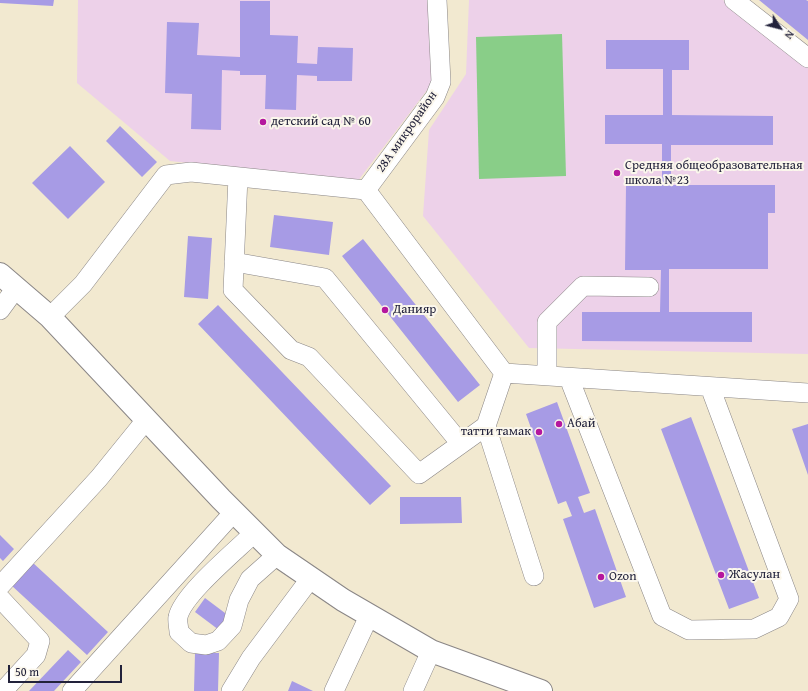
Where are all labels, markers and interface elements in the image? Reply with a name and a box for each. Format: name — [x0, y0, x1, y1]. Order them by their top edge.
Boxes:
north arrow — [760, 8, 800, 48]
text: N — [781, 27, 798, 43]
street label: 28А микрорайон — [373, 88, 441, 176]
place label: детский сад № 60 — [271, 114, 371, 130]
marker: детский сад № 60 — [258, 117, 268, 127]
place label: Средняя общеобразовательная школа №23 — [625, 158, 803, 189]
marker: Средняя общеобразовательная школа №23 — [612, 168, 622, 178]
place label: Данияр — [393, 302, 436, 318]
marker: Данияр — [380, 305, 390, 315]
place label: Абай — [567, 416, 595, 432]
marker: Абай — [554, 419, 564, 429]
place label: татти тамак — [461, 424, 531, 440]
marker: татти тамак — [534, 427, 544, 437]
place label: Жасулан — [729, 567, 780, 583]
place label: Ozon — [609, 569, 637, 585]
marker: Жасулан — [716, 570, 726, 580]
marker: Ozon — [596, 572, 606, 582]
scale bar — [10, 657, 124, 683]
text: 50 m — [15, 663, 39, 680]

